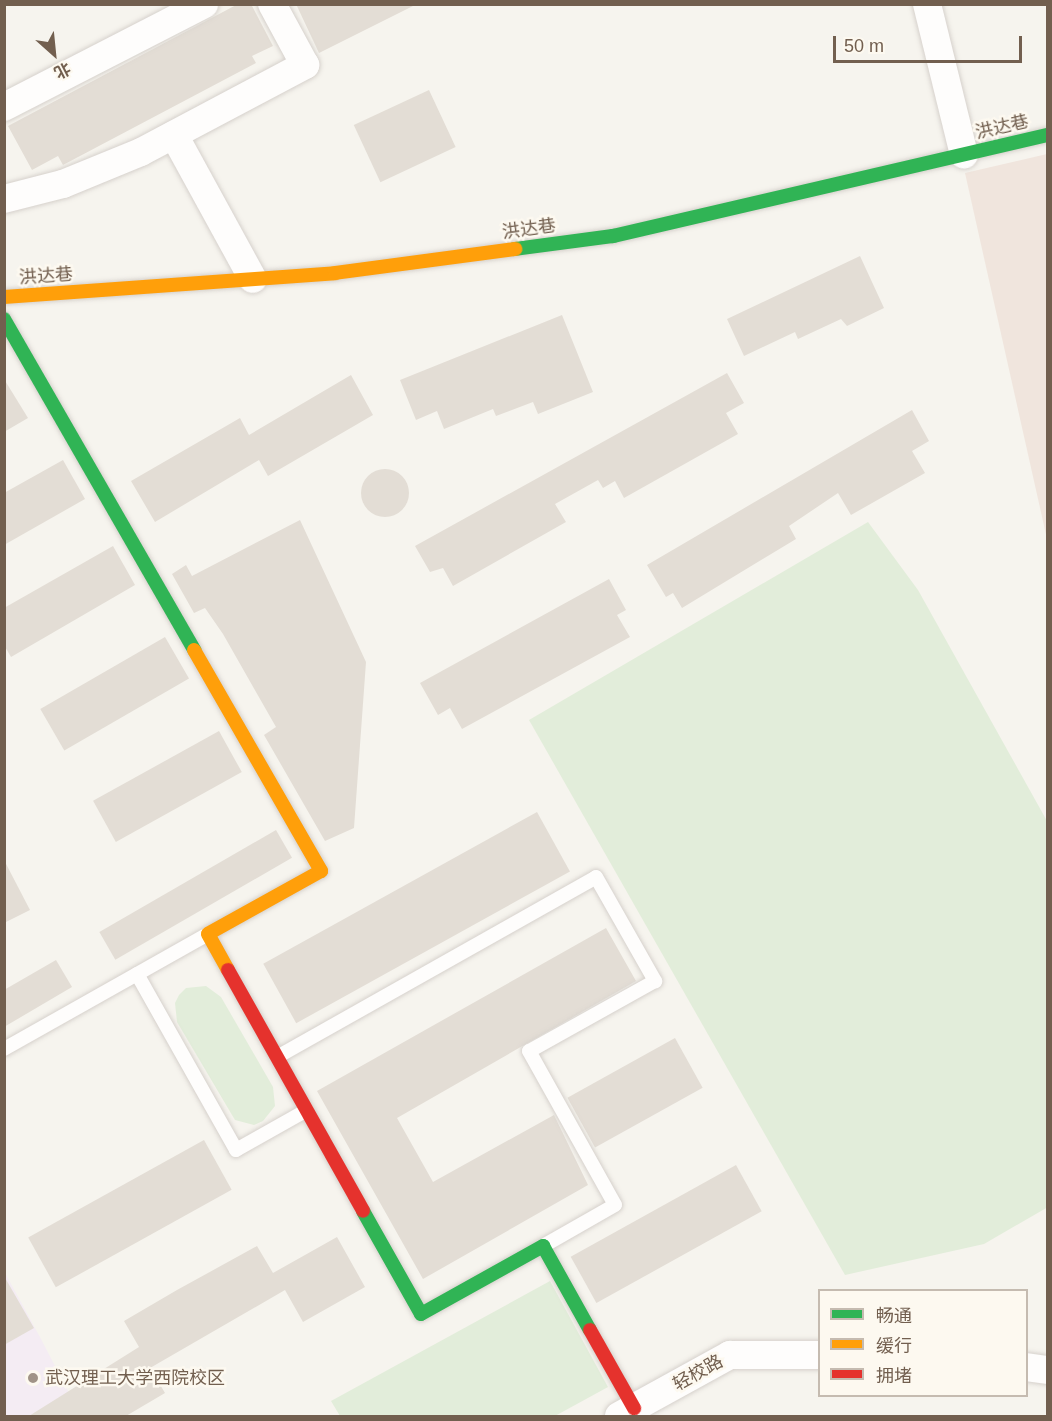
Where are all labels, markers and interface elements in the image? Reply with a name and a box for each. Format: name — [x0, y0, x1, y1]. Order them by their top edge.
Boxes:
north arrow — [24, 24, 84, 84]
scale bar — [836, 24, 1025, 62]
text: 50 m — [844, 36, 884, 56]
text: 北 — [51, 59, 73, 82]
street label: 洪达巷 — [973, 110, 1031, 144]
street label: 洪达巷 — [501, 215, 557, 243]
street label: 洪达巷 — [18, 263, 74, 289]
legend — [818, 1289, 1028, 1397]
text: 畅通 — [876, 1306, 912, 1326]
text: 缓行 — [876, 1336, 912, 1356]
street label: 轻校路 — [669, 1350, 727, 1396]
text: 拥堵 — [876, 1366, 912, 1386]
place label: 武汉理工大学西院校区 — [45, 1367, 225, 1389]
marker: 武汉理工大学西院校区 — [26, 1371, 40, 1385]

